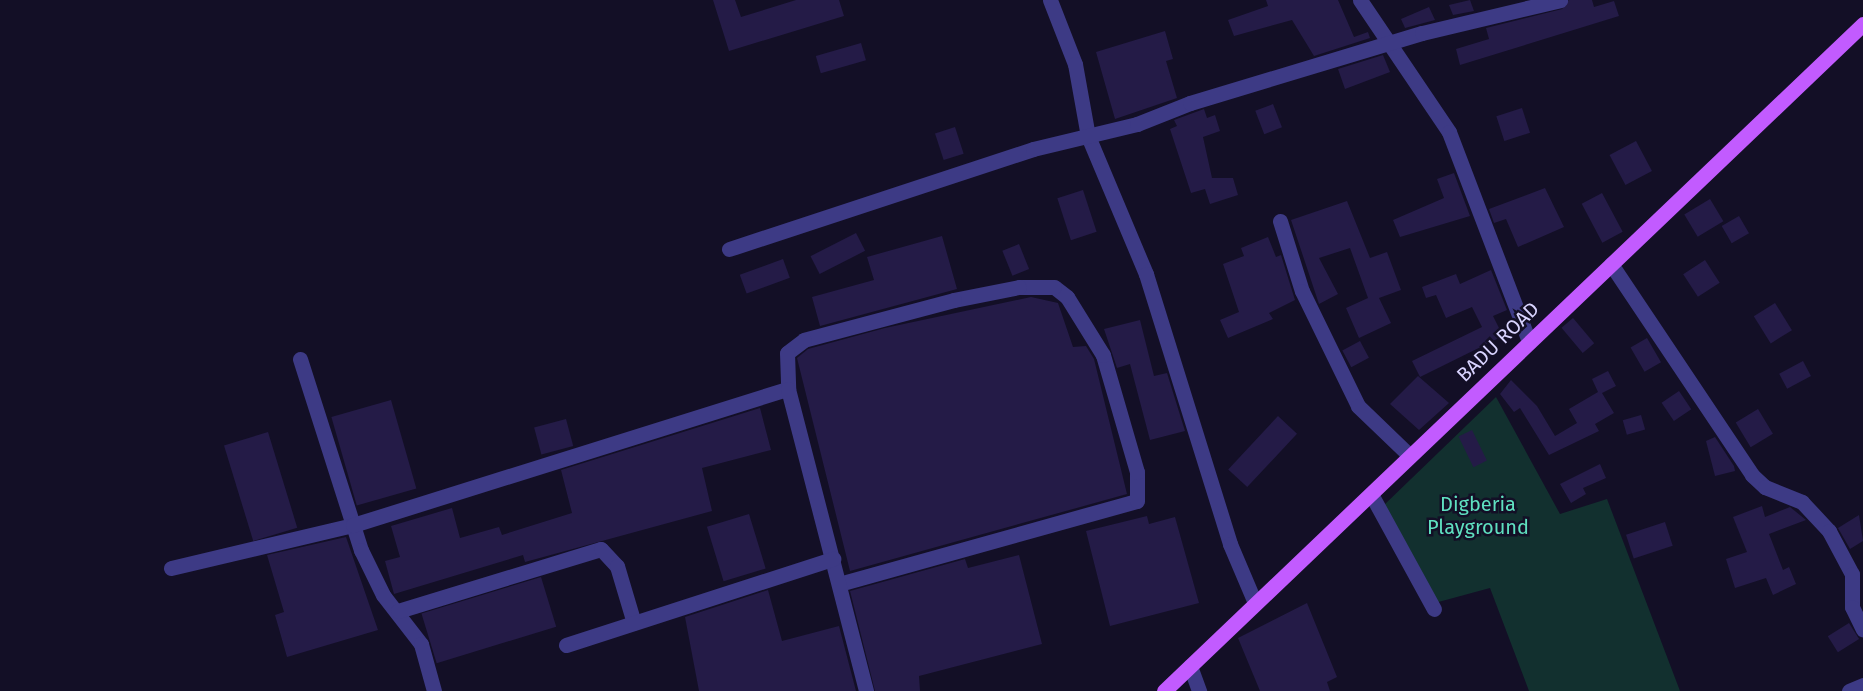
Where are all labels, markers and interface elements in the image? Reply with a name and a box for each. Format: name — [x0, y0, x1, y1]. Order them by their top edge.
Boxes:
street label: BADU ROAD — [1452, 297, 1544, 387]
park label: Digberia Playground — [1427, 492, 1529, 539]

